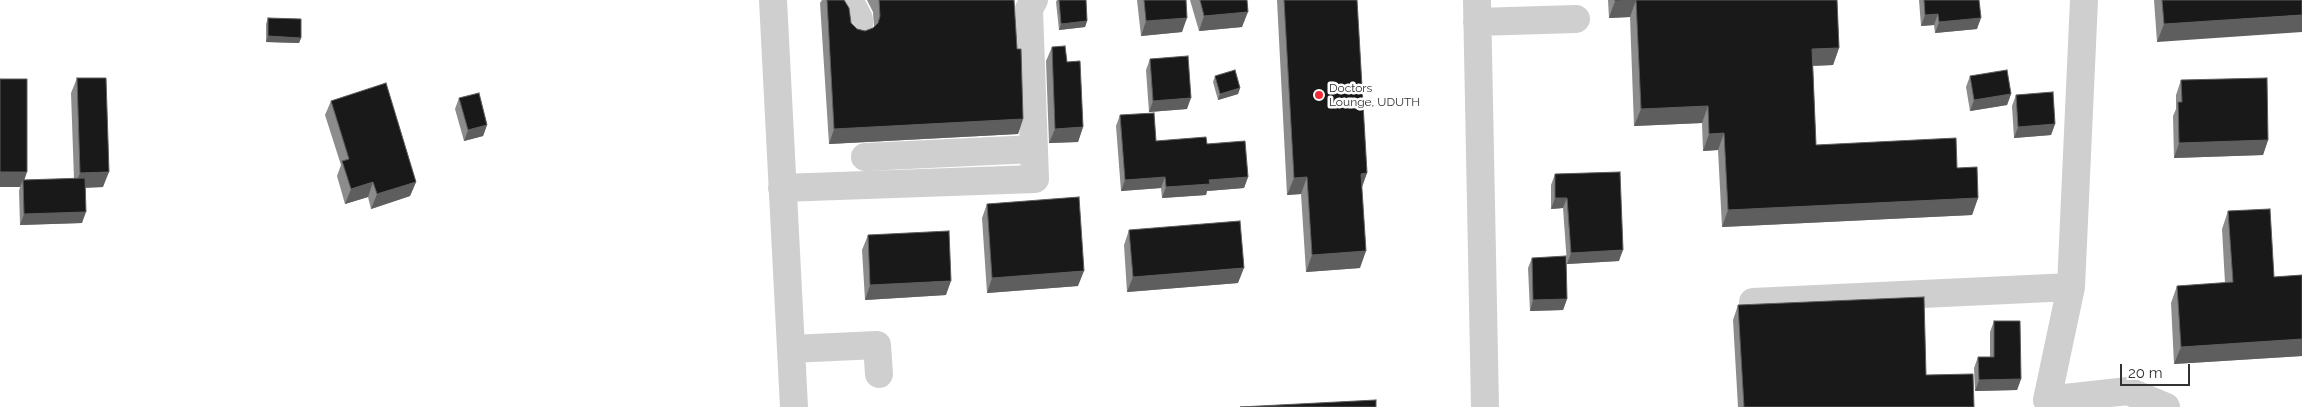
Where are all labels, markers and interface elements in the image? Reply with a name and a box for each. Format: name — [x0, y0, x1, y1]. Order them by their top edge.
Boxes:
place label: Doctors Lounge, UDUTH — [1329, 81, 1420, 109]
marker: Doctors Lounge, UDUTH — [1313, 89, 1325, 101]
scale bar — [2122, 354, 2192, 386]
text: 20 m — [2128, 364, 2163, 382]

